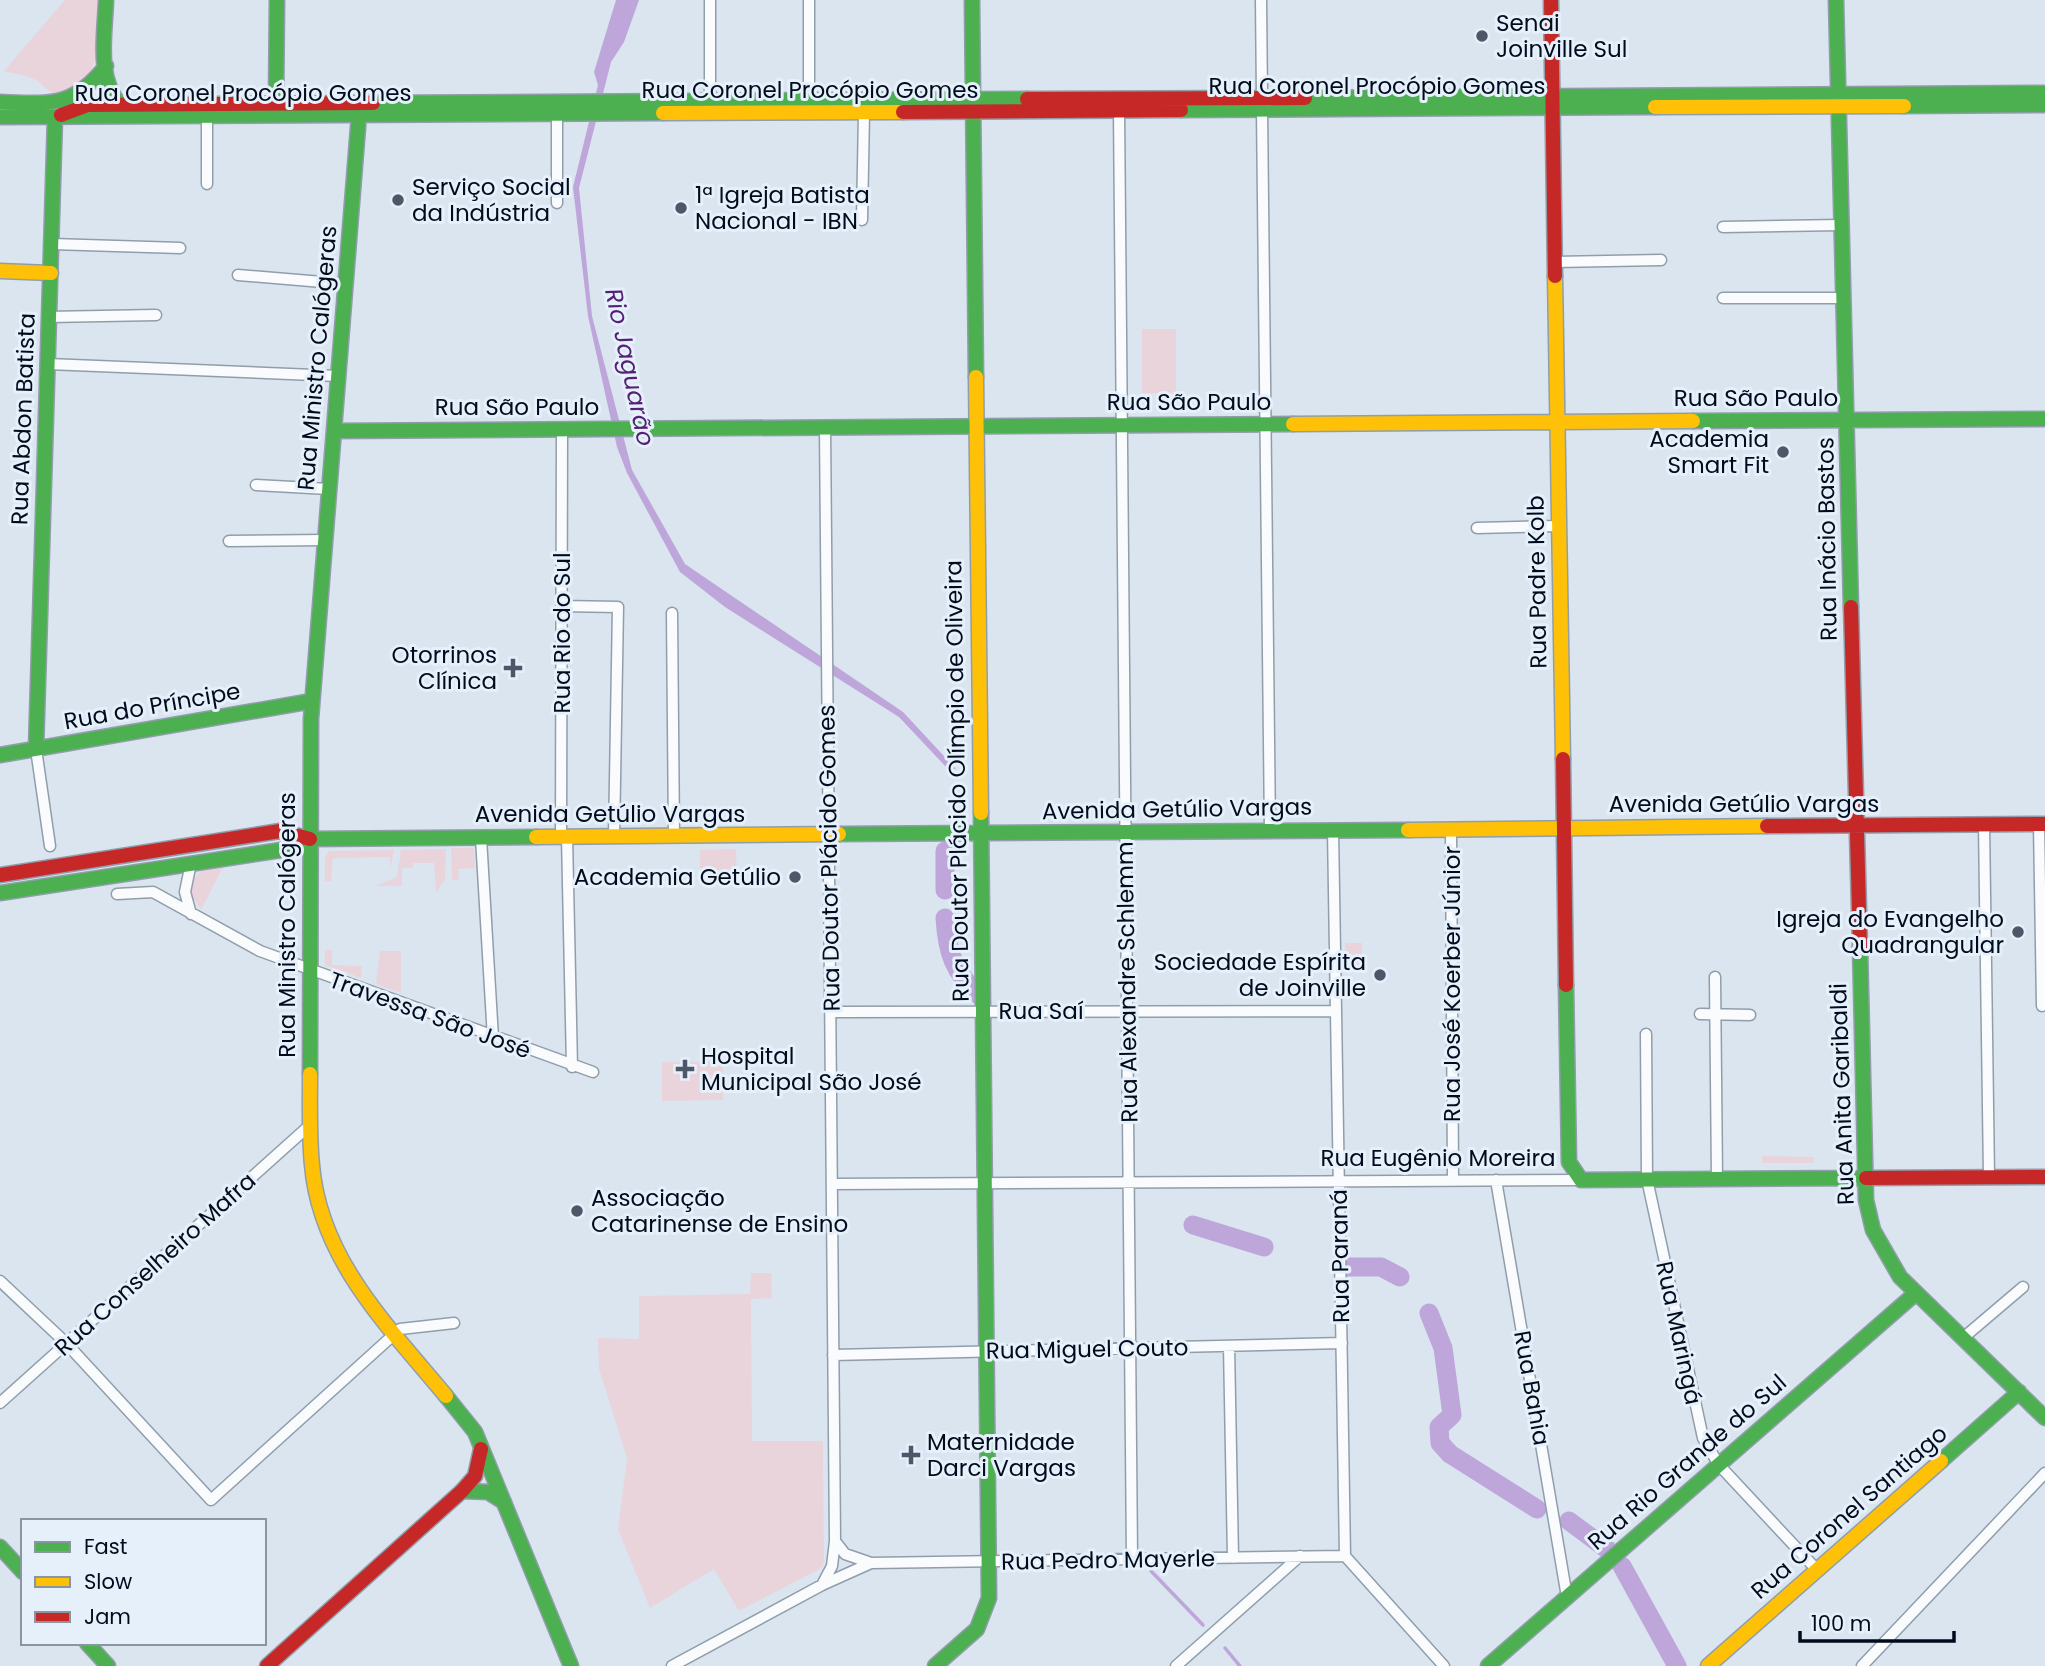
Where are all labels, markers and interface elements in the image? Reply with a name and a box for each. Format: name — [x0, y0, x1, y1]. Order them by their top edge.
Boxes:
place label: Senai Joinville Sul — [1496, 7, 1627, 65]
marker: Senai Joinville Sul — [1474, 28, 1490, 44]
street label: Rua Coronel Procópio Gomes — [1209, 70, 1545, 102]
street label: Rua Coronel Procópio Gomes — [642, 74, 978, 106]
street label: Rua Coronel Procópio Gomes — [75, 77, 411, 109]
place label: Serviço Social da Indústria — [412, 171, 571, 229]
place label: 1ª Igreja Batista Nacional - IBN — [695, 179, 870, 237]
marker: Serviço Social da Indústria — [390, 192, 406, 208]
marker: 1ª Igreja Batista Nacional - IBN — [673, 200, 689, 216]
street label: Rua Ministro Calógeras — [289, 224, 345, 492]
water label: Rio Jaguarão — [597, 285, 663, 449]
street label: Rua Abdon Batista — [3, 312, 43, 526]
street label: Rua São Paulo — [1674, 382, 1838, 414]
street label: Rua São Paulo — [1107, 386, 1271, 418]
street label: Rua São Paulo — [435, 391, 599, 423]
place label: Academia Smart Fit — [1649, 423, 1769, 481]
street label: Rua Inácio Bastos — [1809, 437, 1845, 641]
marker: Academia Smart Fit — [1775, 444, 1791, 460]
street label: Rua Padre Kolb — [1519, 495, 1555, 669]
street label: Rua Rio do Sul — [546, 552, 578, 714]
street label: Rua Doutor Plácido Olímpio de Oliveira — [937, 560, 977, 1002]
place label: Otorrinos Clínica — [392, 639, 497, 697]
marker: Otorrinos Clínica — [503, 658, 523, 678]
street label: Rua do Príncipe — [61, 675, 243, 737]
street label: Rua Doutor Plácido Gomes — [810, 704, 848, 1012]
street label: Avenida Getúlio Vargas — [1609, 788, 1879, 820]
street label: Avenida Getúlio Vargas — [1041, 791, 1313, 827]
street label: Rua Ministro Calógeras — [271, 792, 303, 1058]
street label: Avenida Getúlio Vargas — [475, 798, 745, 830]
street label: Rua Alexandre Schlemm — [1109, 841, 1145, 1123]
street label: Rua José Koerber Júnior — [1436, 846, 1468, 1122]
place label: Academia Getúlio — [574, 861, 781, 893]
marker: Academia Getúlio — [787, 869, 803, 885]
place label: Igreja do Evangelho Quadrangular — [1776, 903, 2004, 961]
marker: Igreja do Evangelho Quadrangular — [2010, 924, 2026, 940]
place label: Sociedade Espírita de Joinville — [1154, 946, 1366, 1004]
street label: Travessa São José — [325, 964, 535, 1066]
marker: Sociedade Espírita de Joinville — [1372, 967, 1388, 983]
street label: Rua Anita Garibaldi — [1822, 983, 1862, 1205]
street label: Rua Saí — [998, 995, 1084, 1027]
place label: Hospital Municipal São José — [701, 1040, 922, 1098]
marker: Hospital Municipal São José — [675, 1059, 695, 1079]
street label: Rua Eugênio Moreira — [1320, 1142, 1556, 1174]
street label: Rua Conselheiro Mafra — [47, 1165, 263, 1363]
place label: Associação Catarinense de Ensino — [591, 1182, 848, 1240]
street label: Rua Paraná — [1323, 1189, 1357, 1323]
marker: Associação Catarinense de Ensino — [569, 1203, 585, 1219]
street label: Rua Maringá — [1648, 1258, 1710, 1408]
street label: Rua Bahia — [1506, 1328, 1558, 1448]
street label: Rua Miguel Couto — [985, 1331, 1189, 1367]
street label: Rua Rio Grande do Sul — [1581, 1367, 1793, 1557]
street label: Rua Coronel Santiago — [1744, 1418, 1954, 1606]
place label: Maternidade Darci Vargas — [927, 1426, 1076, 1484]
marker: Maternidade Darci Vargas — [901, 1445, 921, 1465]
legend — [21, 1519, 266, 1645]
text: Fast — [84, 1532, 127, 1561]
street label: Rua Pedro Mayerle — [1001, 1542, 1215, 1578]
text: Slow — [84, 1567, 132, 1596]
scale bar — [1800, 1600, 1954, 1644]
text: Jam — [84, 1602, 131, 1631]
text: 100 m — [1811, 1609, 1871, 1638]

